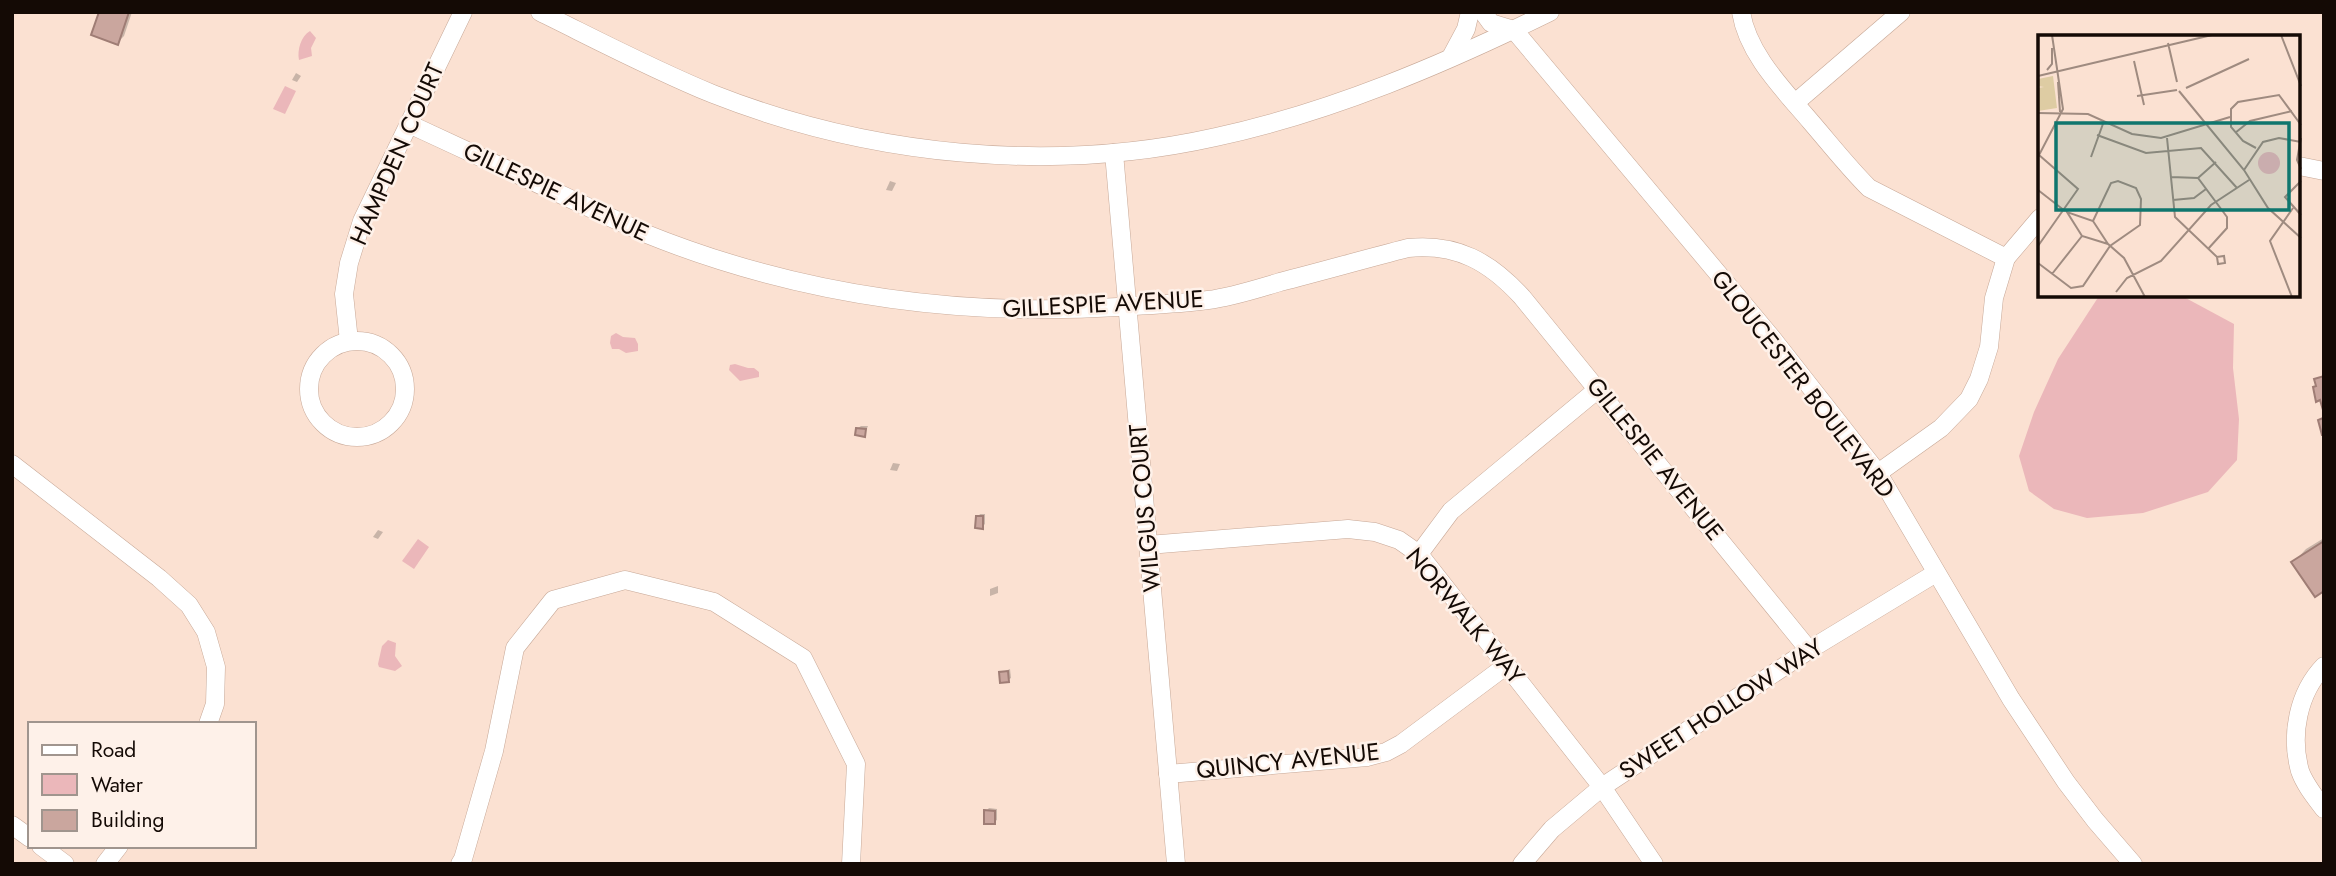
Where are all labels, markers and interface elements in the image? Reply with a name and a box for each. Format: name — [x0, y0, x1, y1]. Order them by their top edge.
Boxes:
inset map — [2038, 35, 2301, 298]
street label: HAMPDEN COURT — [341, 57, 452, 250]
street label: GILLESPIE AVENUE — [458, 133, 655, 250]
street label: GLOUCESTER BOULEVARD — [1703, 262, 1904, 505]
street label: GILLESPIE AVENUE — [1002, 281, 1204, 326]
street label: GILLESPIE AVENUE — [1578, 370, 1732, 548]
street label: WILGUS COURT — [1120, 422, 1169, 594]
street label: NORWALK WAY — [1398, 540, 1533, 692]
street label: SWEET HOLLOW WAY — [1612, 629, 1830, 788]
legend — [28, 722, 256, 848]
street label: QUINCY AVENUE — [1195, 733, 1381, 788]
text: Road — [91, 735, 136, 765]
text: Water — [91, 770, 144, 800]
text: Building — [91, 805, 164, 835]

